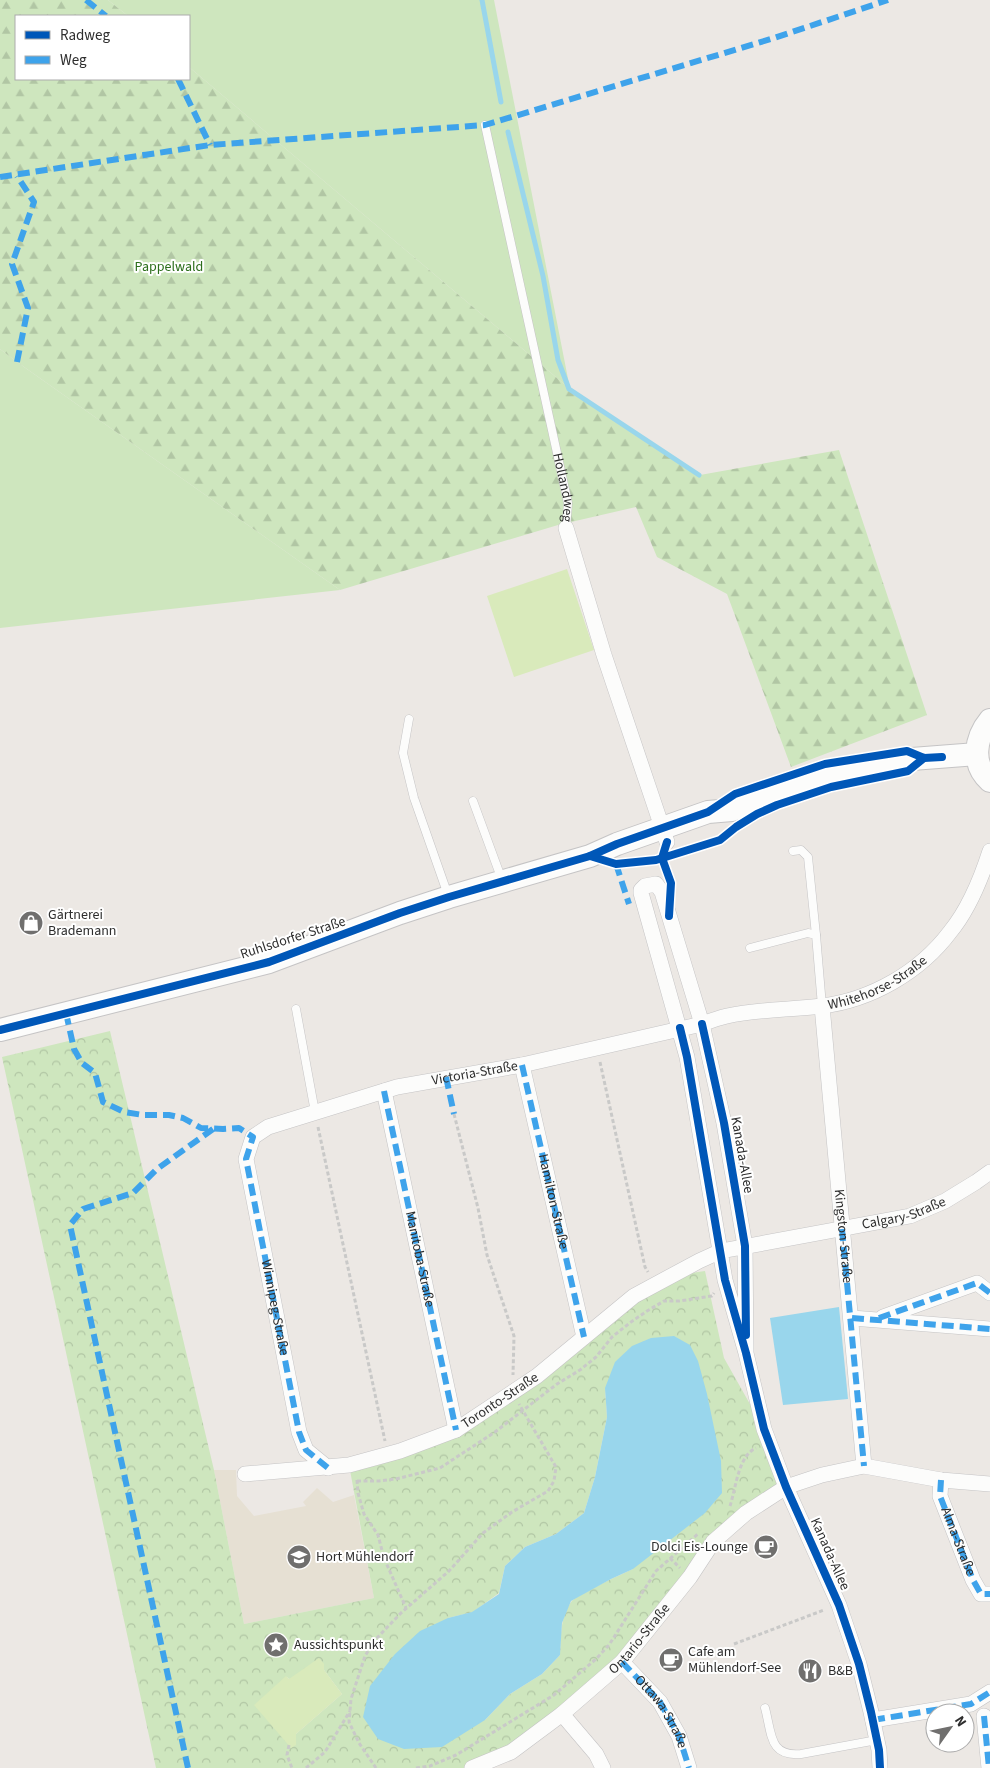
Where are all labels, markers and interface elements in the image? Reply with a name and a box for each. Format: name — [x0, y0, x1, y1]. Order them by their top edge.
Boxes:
legend — [15, 15, 190, 80]
text: Radweg — [60, 25, 110, 46]
text: Weg — [60, 50, 87, 71]
park label: Pappelwald — [135, 257, 203, 277]
street label: Hollandweg — [547, 451, 578, 523]
place label: Gärtnerei Brademann — [48, 905, 117, 941]
shop icon: Gärtnerei Brademann — [18, 910, 44, 936]
street label: Ruhlsdorfer Straße — [238, 911, 348, 964]
street label: Whitehorse-Straße — [826, 951, 932, 1015]
street label: Victoria-Straße — [430, 1056, 519, 1091]
street label: Kanada-Allee — [725, 1115, 759, 1195]
street label: Hamilton-Straße — [533, 1152, 574, 1251]
street label: Kingston-Straße — [829, 1188, 857, 1284]
street label: Calgary-Straße — [860, 1192, 949, 1235]
street label: Manitoba-Straße — [400, 1209, 440, 1309]
street label: Winnipeg-Straße — [256, 1258, 294, 1357]
street label: Toronto-Straße — [457, 1368, 543, 1434]
street label: Alma-Straße — [935, 1504, 980, 1579]
street label: Kanada-Allee — [805, 1514, 855, 1594]
cafe icon: Dolci Eis-Lounge — [753, 1534, 779, 1560]
place label: Dolci Eis-Lounge — [651, 1537, 748, 1557]
school or university icon: Hort Mühlendorf — [286, 1544, 312, 1570]
place label: Hort Mühlendorf — [316, 1547, 414, 1567]
street label: Ontario-Straße — [604, 1599, 675, 1679]
place icon: Aussichtspunkt — [263, 1632, 289, 1658]
place label: Aussichtspunkt — [294, 1635, 383, 1655]
place label: Cafe am Mühlendorf-See — [688, 1642, 781, 1678]
cafe icon: Cafe am Mühlendorf-See — [658, 1647, 684, 1673]
restaurant icon: B&B — [797, 1658, 823, 1684]
place label: B&B — [828, 1661, 853, 1681]
street label: Ottawa-Straße — [630, 1671, 692, 1751]
north arrow — [925, 1703, 975, 1753]
text: N — [949, 1712, 971, 1731]

